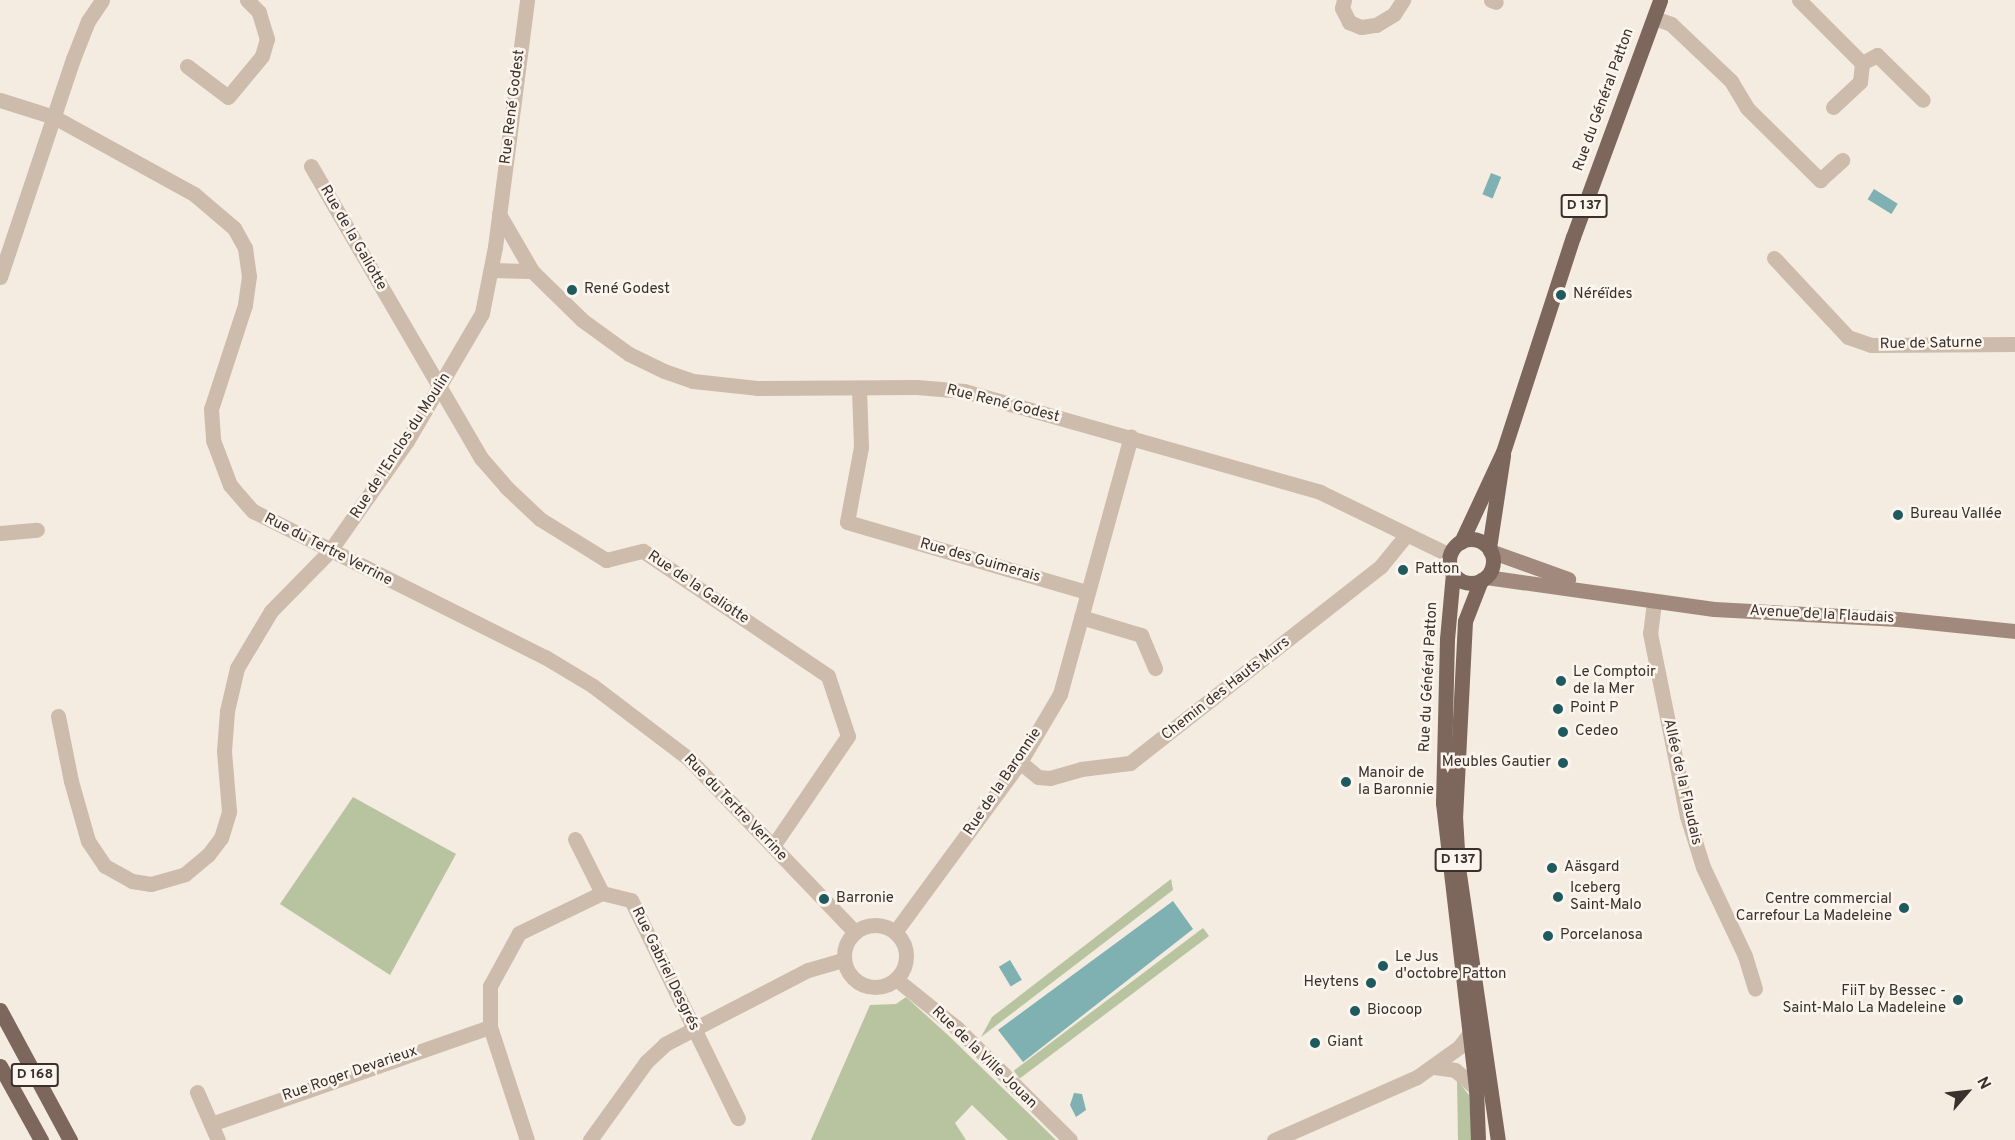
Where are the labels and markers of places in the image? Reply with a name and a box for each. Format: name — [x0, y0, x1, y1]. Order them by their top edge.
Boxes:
place label: René Godest — [584, 281, 670, 299]
marker: René Godest — [565, 283, 579, 297]
place label: Néréïdes — [1573, 286, 1632, 304]
marker: Néréïdes — [1554, 288, 1568, 302]
place label: Bureau Vallée — [1910, 506, 2002, 524]
marker: Bureau Vallée — [1891, 508, 1905, 522]
place label: Patton — [1415, 561, 1460, 579]
marker: Patton — [1396, 563, 1410, 577]
place label: Le Comptoir de la Mer — [1573, 663, 1656, 698]
marker: Le Comptoir de la Mer — [1554, 674, 1568, 688]
place label: Point P — [1570, 700, 1619, 718]
marker: Point P — [1551, 702, 1565, 716]
place label: Cedeo — [1575, 723, 1618, 741]
marker: Cedeo — [1556, 725, 1570, 739]
place label: Meubles Gautier — [1442, 754, 1551, 772]
marker: Meubles Gautier — [1556, 756, 1570, 770]
place label: Manoir de la Baronnie — [1358, 764, 1434, 799]
marker: Manoir de la Baronnie — [1339, 775, 1353, 789]
place label: Aäsgard — [1564, 859, 1619, 877]
marker: Aäsgard — [1545, 861, 1559, 875]
place label: Iceberg Saint-Malo — [1570, 879, 1642, 914]
place label: Barronie — [836, 890, 894, 908]
marker: Iceberg Saint-Malo — [1551, 890, 1565, 904]
place label: Centre commercial Carrefour La Madeleine — [1736, 890, 1892, 925]
marker: Barronie — [817, 892, 831, 906]
marker: Centre commercial Carrefour La Madeleine — [1897, 901, 1911, 915]
place label: Porcelanosa — [1560, 927, 1643, 945]
marker: Porcelanosa — [1541, 929, 1555, 943]
place label: Le Jus d'octobre Patton — [1395, 948, 1506, 983]
marker: Le Jus d'octobre Patton — [1376, 959, 1390, 973]
place label: Heytens — [1303, 974, 1359, 992]
marker: Heytens — [1364, 976, 1378, 990]
place label: FiiT by Bessec - Saint-Malo La Madeleine — [1782, 982, 1946, 1017]
marker: FiiT by Bessec - Saint-Malo La Madeleine — [1951, 993, 1965, 1007]
place label: Biocoop — [1367, 1002, 1422, 1020]
marker: Biocoop — [1348, 1004, 1362, 1018]
place label: Giant — [1327, 1034, 1363, 1052]
marker: Giant — [1308, 1036, 1322, 1050]

